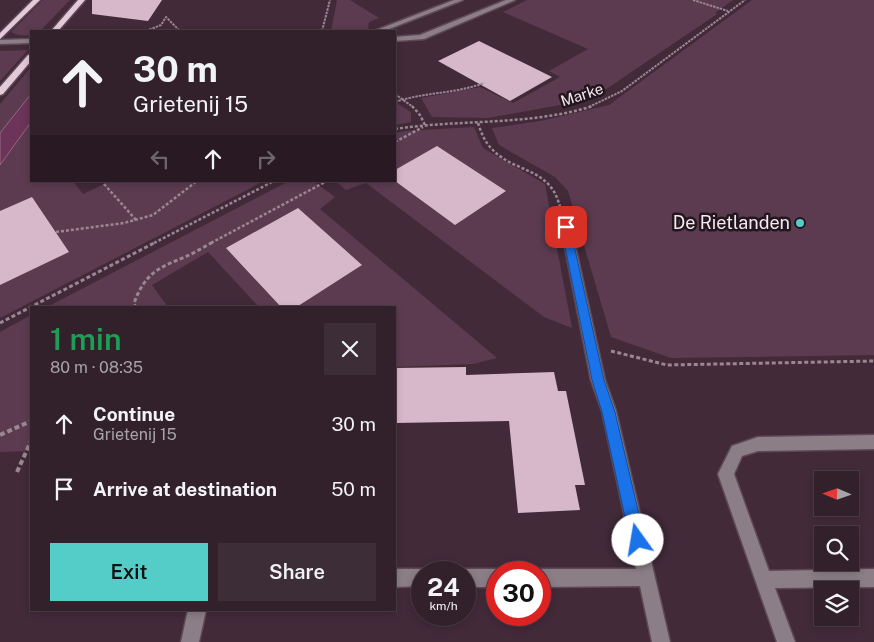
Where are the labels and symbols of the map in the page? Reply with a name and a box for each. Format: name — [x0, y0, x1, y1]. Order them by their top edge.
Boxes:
street label: Marke — [558, 80, 605, 109]
pin — [545, 206, 587, 248]
place label: De Rietlanden — [673, 212, 790, 233]
marker: De Rietlanden — [794, 217, 806, 229]
north arrow — [814, 471, 859, 516]
position arrow — [611, 513, 663, 565]
speed limit sign: 30 — [486, 561, 551, 626]

